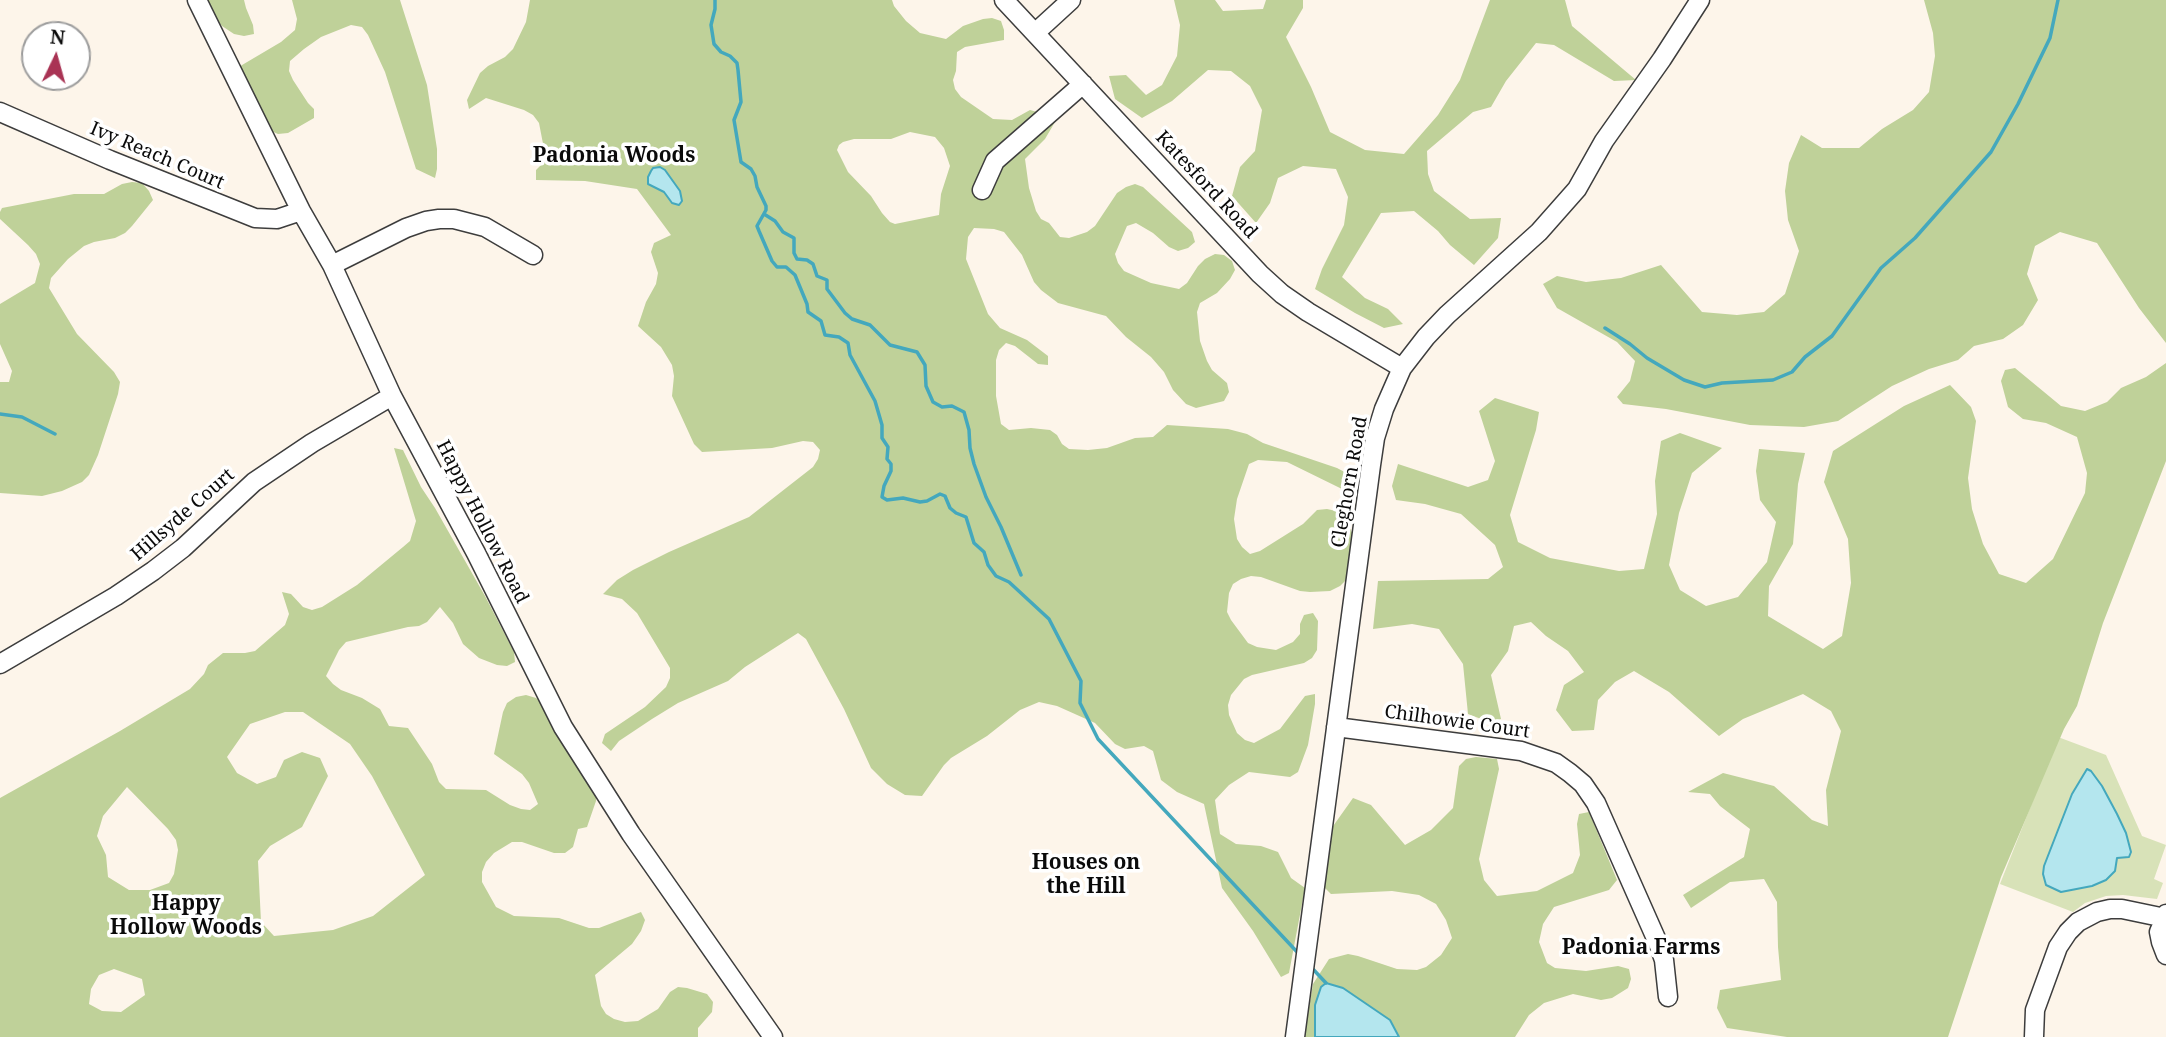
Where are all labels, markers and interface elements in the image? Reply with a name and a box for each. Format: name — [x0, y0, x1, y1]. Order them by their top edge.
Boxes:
north arrow — [21, 21, 91, 91]
text: N — [49, 23, 66, 51]
street label: Ivy Reach Court — [86, 117, 228, 195]
street label: Katesford Road — [1150, 126, 1262, 244]
district label: Padonia Woods — [533, 143, 695, 169]
street label: Cleghorn Road — [1327, 415, 1373, 549]
street label: Happy Hollow Road — [431, 437, 533, 607]
street label: Hillsyde Court — [127, 464, 239, 566]
street label: Chilhowie Court — [1383, 701, 1531, 743]
district label: Houses on the Hill — [1032, 850, 1140, 900]
district label: Happy Hollow Woods — [110, 891, 262, 941]
district label: Padonia Farms — [1562, 935, 1720, 961]

